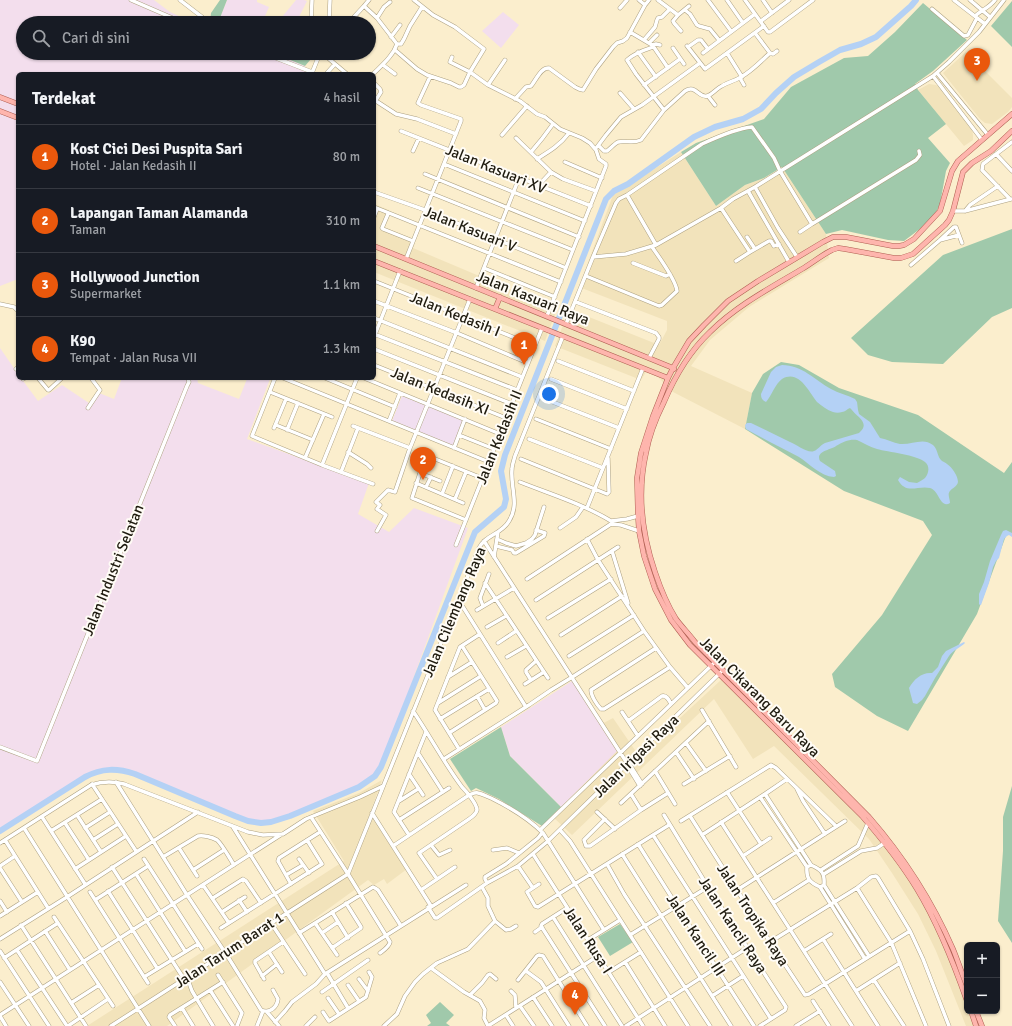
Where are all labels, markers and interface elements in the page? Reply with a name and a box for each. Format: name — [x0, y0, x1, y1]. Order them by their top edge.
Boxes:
search box — [16, 16, 376, 60]
icon: search — [30, 27, 52, 49]
text: Cari di sini — [62, 29, 130, 47]
pin: 3 — [964, 48, 990, 81]
text: Terdekat — [32, 88, 96, 109]
text: 4 hasil — [323, 90, 360, 106]
text: Kost Cici Desi Puspita Sari — [70, 140, 243, 158]
street label: Jalan Kasuari XV — [443, 141, 549, 198]
text: 1 — [41, 149, 49, 165]
text: 80 m — [333, 149, 360, 165]
text: Hotel · Jalan Kedasih II — [70, 158, 197, 174]
street label: Jalan Kasuari V — [421, 202, 519, 256]
text: Lapangan Taman Alamanda — [70, 204, 248, 222]
text: 2 — [41, 213, 49, 229]
text: 310 m — [326, 213, 360, 229]
text: Taman — [70, 222, 106, 238]
street label: Jalan Kasuari Raya — [474, 267, 592, 329]
text: Hollywood Junction — [70, 268, 200, 286]
text: 3 — [41, 277, 49, 293]
text: 1.1 km — [323, 277, 360, 293]
text: Supermarket — [70, 286, 142, 302]
street label: Jalan Kedasih I — [407, 288, 503, 340]
text: K90 — [70, 332, 96, 350]
pin: 1 — [511, 332, 537, 365]
text: 4 — [41, 341, 49, 357]
text: 1.3 km — [323, 341, 360, 357]
text: Tempat · Jalan Rusa VII — [70, 350, 197, 366]
street label: Jalan Kedasih XI — [388, 363, 492, 419]
your location — [539, 384, 559, 404]
street label: Jalan Kedasih II — [472, 387, 526, 487]
pin: 2 — [410, 447, 436, 480]
street label: Jalan Industri Selatan — [78, 502, 148, 638]
street label: Jalan Cilembang Raya — [418, 544, 490, 680]
street label: Jalan Cikarang Baru Raya — [696, 633, 824, 761]
street label: Jalan Irigasi Raya — [589, 711, 683, 801]
street label: Jalan Tropika Raya — [713, 860, 793, 970]
street label: Jalan Kancil Raya — [695, 873, 771, 977]
street label: Jalan Kancil III — [663, 891, 729, 979]
street label: Jalan Rusa I — [560, 903, 616, 977]
street label: Jalan Tarum Barat 1 — [171, 908, 287, 992]
map controls — [964, 942, 1000, 1014]
button: + — [964, 942, 1000, 978]
button: − — [964, 978, 1000, 1014]
pin: 4 — [562, 982, 588, 1015]

